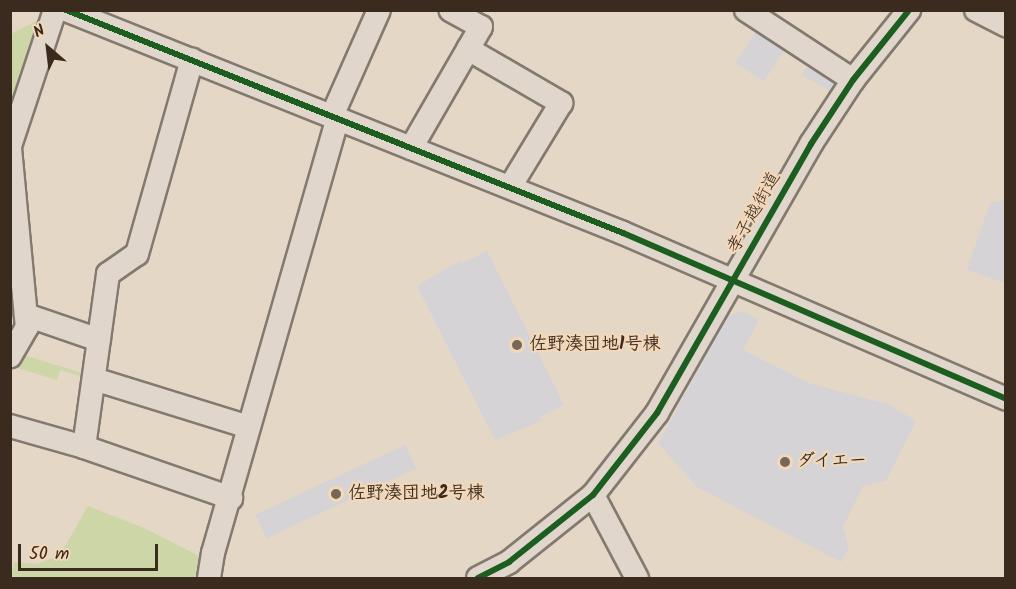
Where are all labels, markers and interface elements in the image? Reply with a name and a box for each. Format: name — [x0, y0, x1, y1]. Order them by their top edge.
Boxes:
north arrow — [18, 18, 78, 78]
text: N — [29, 18, 50, 45]
street label: 孝子越街道 — [724, 168, 786, 258]
place label: 佐野湊団地1号棟 — [529, 334, 660, 356]
marker: 佐野湊団地1号棟 — [510, 338, 524, 352]
place label: ダイエー — [797, 451, 869, 473]
marker: ダイエー — [778, 455, 792, 469]
place label: 佐野湊団地2号棟 — [348, 483, 484, 505]
marker: 佐野湊団地2号棟 — [329, 487, 343, 501]
scale bar — [21, 532, 160, 570]
text: 50 m — [29, 540, 69, 569]

